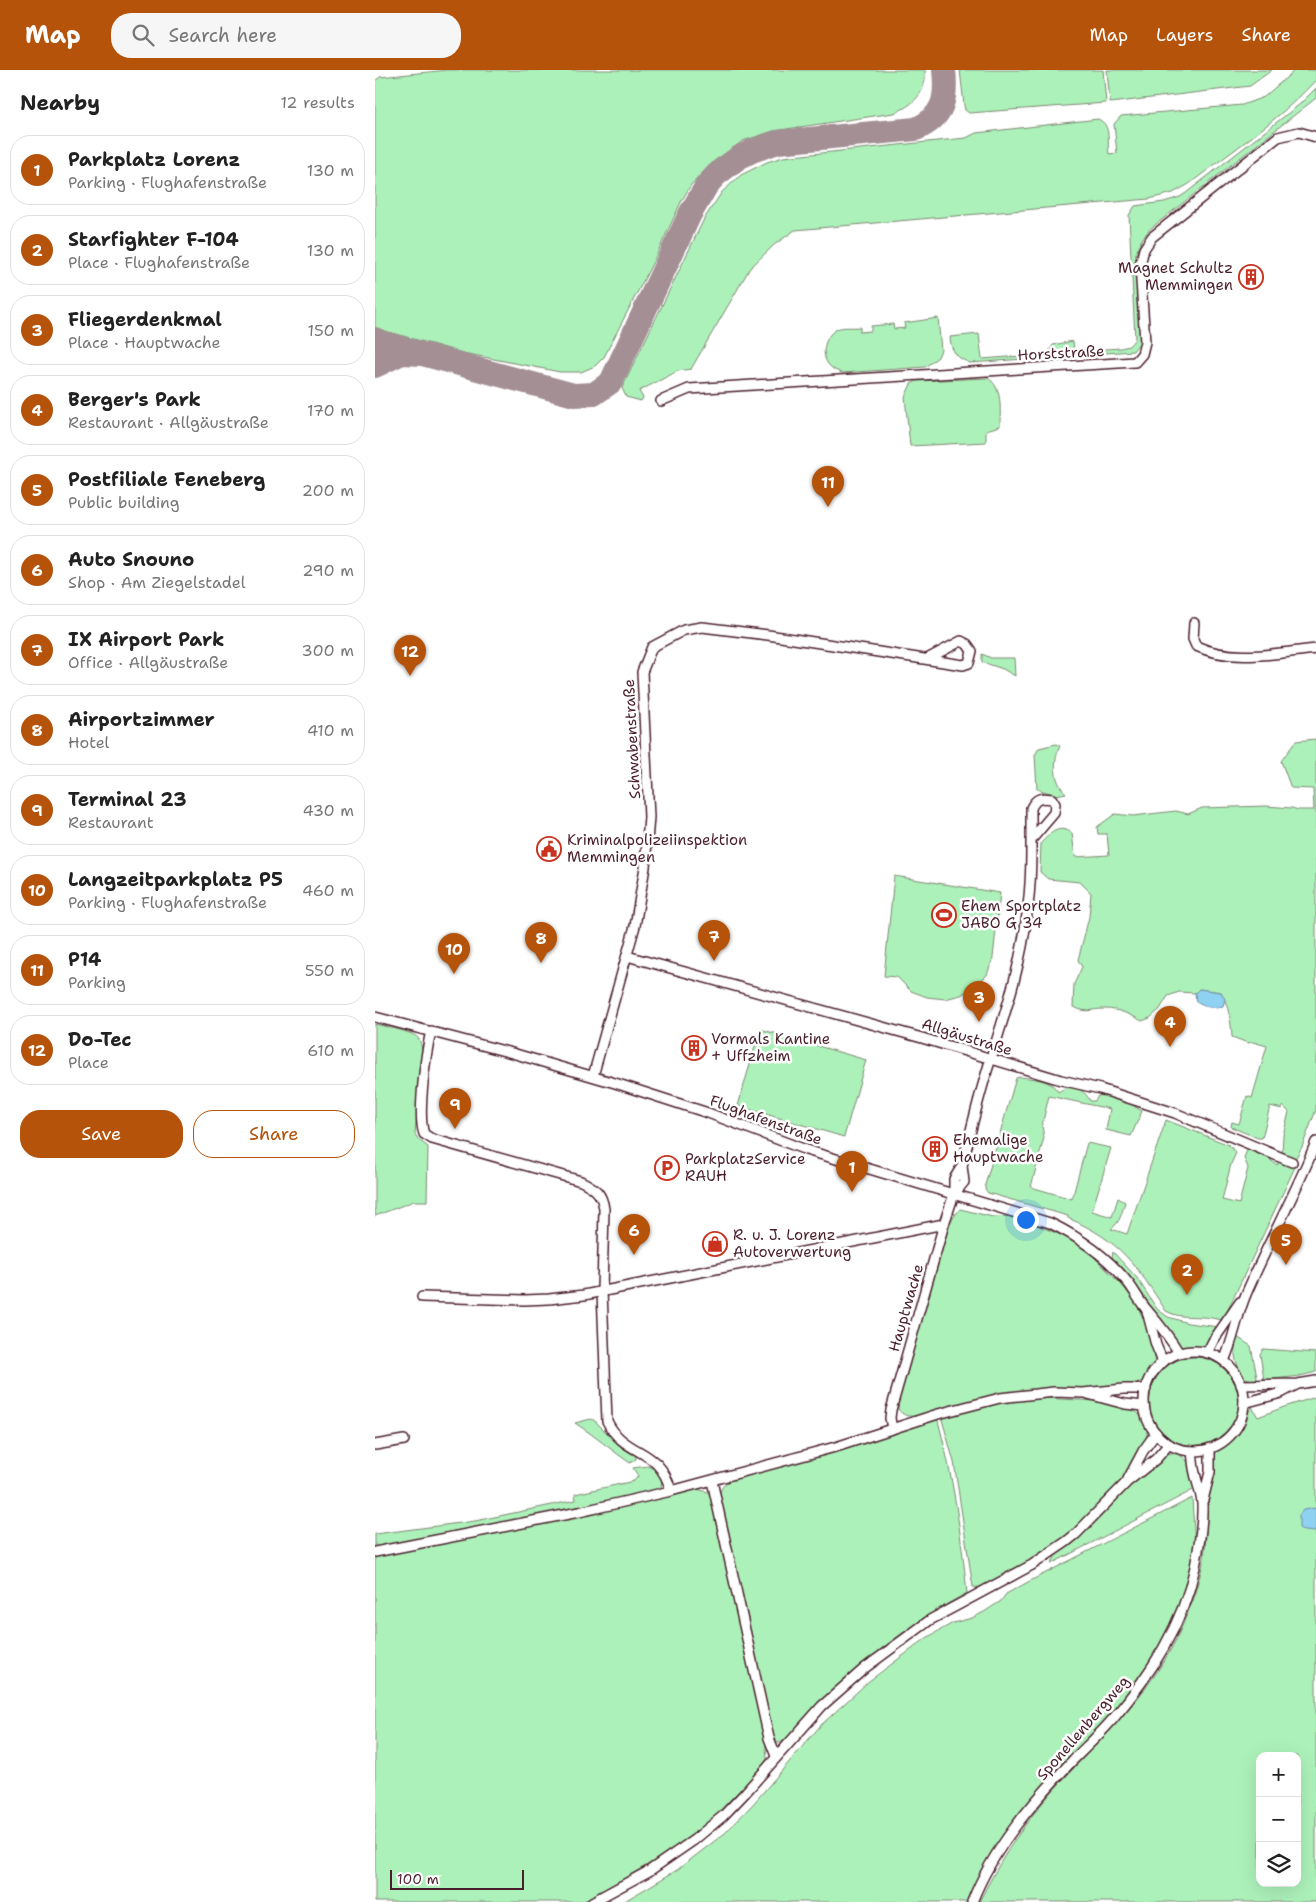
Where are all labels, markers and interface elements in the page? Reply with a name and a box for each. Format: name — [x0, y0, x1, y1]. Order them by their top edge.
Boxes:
search box — [111, 13, 461, 58]
text: Map — [25, 19, 81, 51]
icon: search — [129, 21, 157, 49]
text: Search here — [169, 23, 277, 48]
text: Map — [1090, 23, 1128, 47]
text: Layers — [1156, 23, 1213, 47]
text: Share — [1241, 23, 1291, 47]
text: Nearby — [20, 89, 100, 117]
text: 12 results — [280, 92, 355, 113]
text: Parkplatz Lorenz — [68, 147, 240, 172]
text: 1 — [33, 160, 41, 181]
text: 130 m — [307, 160, 354, 181]
text: Parking · Flughafenstraße — [68, 172, 267, 193]
text: Starfighter F-104 — [68, 227, 239, 252]
text: 2 — [31, 240, 43, 261]
text: 130 m — [307, 240, 354, 261]
text: Place · Flughafenstraße — [68, 252, 250, 273]
place label: Magnet Schultz Memmingen — [1118, 258, 1233, 295]
building icon: Magnet Schultz Memmingen — [1238, 264, 1264, 290]
text: Fliegerdenkmal — [68, 307, 222, 332]
text: 3 — [31, 320, 43, 341]
text: 150 m — [307, 320, 354, 341]
text: Place · Hauptwache — [68, 332, 221, 353]
street label: Horststraße — [1017, 341, 1105, 365]
text: Berger's Park — [68, 387, 201, 412]
text: 4 — [31, 400, 43, 421]
text: 170 m — [307, 400, 354, 421]
text: Restaurant · Allgäustraße — [68, 412, 269, 433]
pin: 11 — [812, 466, 844, 507]
text: Postfiliale Feneberg — [68, 467, 265, 492]
text: 5 — [32, 480, 42, 501]
text: 200 m — [302, 480, 354, 501]
text: Public building — [68, 492, 180, 513]
text: Auto Snouno — [68, 547, 194, 572]
text: 6 — [31, 560, 43, 581]
text: 290 m — [302, 560, 354, 581]
text: Shop · Am Ziegelstadel — [68, 572, 246, 593]
text: IX Airport Park — [68, 627, 224, 652]
pin: 12 — [394, 635, 426, 676]
text: 7 — [31, 640, 43, 661]
text: 300 m — [302, 640, 354, 661]
text: Office · Allgäustraße — [68, 652, 228, 673]
street label: Schwabenstraße — [619, 679, 645, 799]
text: Airportzimmer — [68, 707, 215, 732]
text: 8 — [31, 720, 43, 741]
text: 410 m — [307, 720, 354, 741]
text: Hotel — [68, 732, 109, 753]
text: Terminal 23 — [68, 787, 187, 812]
text: 9 — [31, 800, 43, 821]
text: 430 m — [303, 800, 354, 821]
text: Restaurant — [68, 812, 154, 833]
place label: Kriminalpolizeiinspektion Memmingen — [567, 830, 747, 867]
public building icon: Kriminalpolizeiinspektion Memmingen — [536, 836, 562, 862]
text: Langzeitparkplatz P5 — [68, 867, 283, 892]
text: 10 — [28, 880, 46, 901]
text: 460 m — [302, 880, 354, 901]
text: Parking · Flughafenstraße — [68, 892, 267, 913]
place label: Ehem Sportplatz JABO G 34 — [961, 896, 1082, 933]
sports icon: Ehem Sportplatz JABO G 34 — [931, 902, 957, 928]
pin: 7 — [698, 920, 730, 961]
pin: 8 — [525, 922, 557, 963]
pin: 10 — [438, 933, 470, 974]
text: P14 — [68, 947, 101, 972]
text: 11 — [30, 960, 44, 981]
text: 550 m — [305, 960, 354, 981]
text: Parking — [68, 972, 126, 993]
pin: 3 — [963, 981, 995, 1022]
pin: 4 — [1154, 1006, 1186, 1047]
street label: Allgäustraße — [919, 1014, 1015, 1060]
text: Do-Tec — [68, 1027, 132, 1052]
place label: Vormals Kantine + Uffzheim — [711, 1029, 830, 1066]
building icon: Vormals Kantine + Uffzheim — [681, 1035, 707, 1061]
text: 12 — [28, 1040, 46, 1061]
text: 610 m — [307, 1040, 354, 1061]
text: Place — [68, 1052, 109, 1073]
pin: 9 — [439, 1088, 471, 1129]
street label: Flughafenstraße — [707, 1090, 825, 1150]
button: Save — [20, 1110, 183, 1158]
button: Share — [193, 1110, 355, 1158]
place label: Ehemalige Hauptwache — [953, 1130, 1043, 1167]
building icon: Ehemalige Hauptwache — [922, 1136, 948, 1162]
place label: ParkplatzService RAUH — [685, 1149, 805, 1186]
pin: 1 — [836, 1151, 868, 1192]
parking icon: ParkplatzService RAUH — [654, 1155, 680, 1181]
your location — [1013, 1207, 1039, 1233]
pin: 6 — [618, 1214, 650, 1255]
pin: 5 — [1270, 1224, 1302, 1265]
place label: R. u. J. Lorenz Autoverwertung — [733, 1225, 851, 1262]
shop icon: R. u. J. Lorenz Autoverwertung — [702, 1231, 728, 1257]
pin: 2 — [1171, 1254, 1203, 1295]
street label: Hauptwache — [884, 1262, 928, 1354]
street label: Sponellenbergweg — [1032, 1672, 1134, 1784]
map controls — [1256, 1752, 1301, 1887]
button: + — [1256, 1752, 1301, 1797]
button: − — [1256, 1797, 1301, 1842]
button: layers — [1256, 1842, 1301, 1887]
scale bar — [390, 1867, 524, 1890]
text: 100 m — [397, 1870, 439, 1888]

